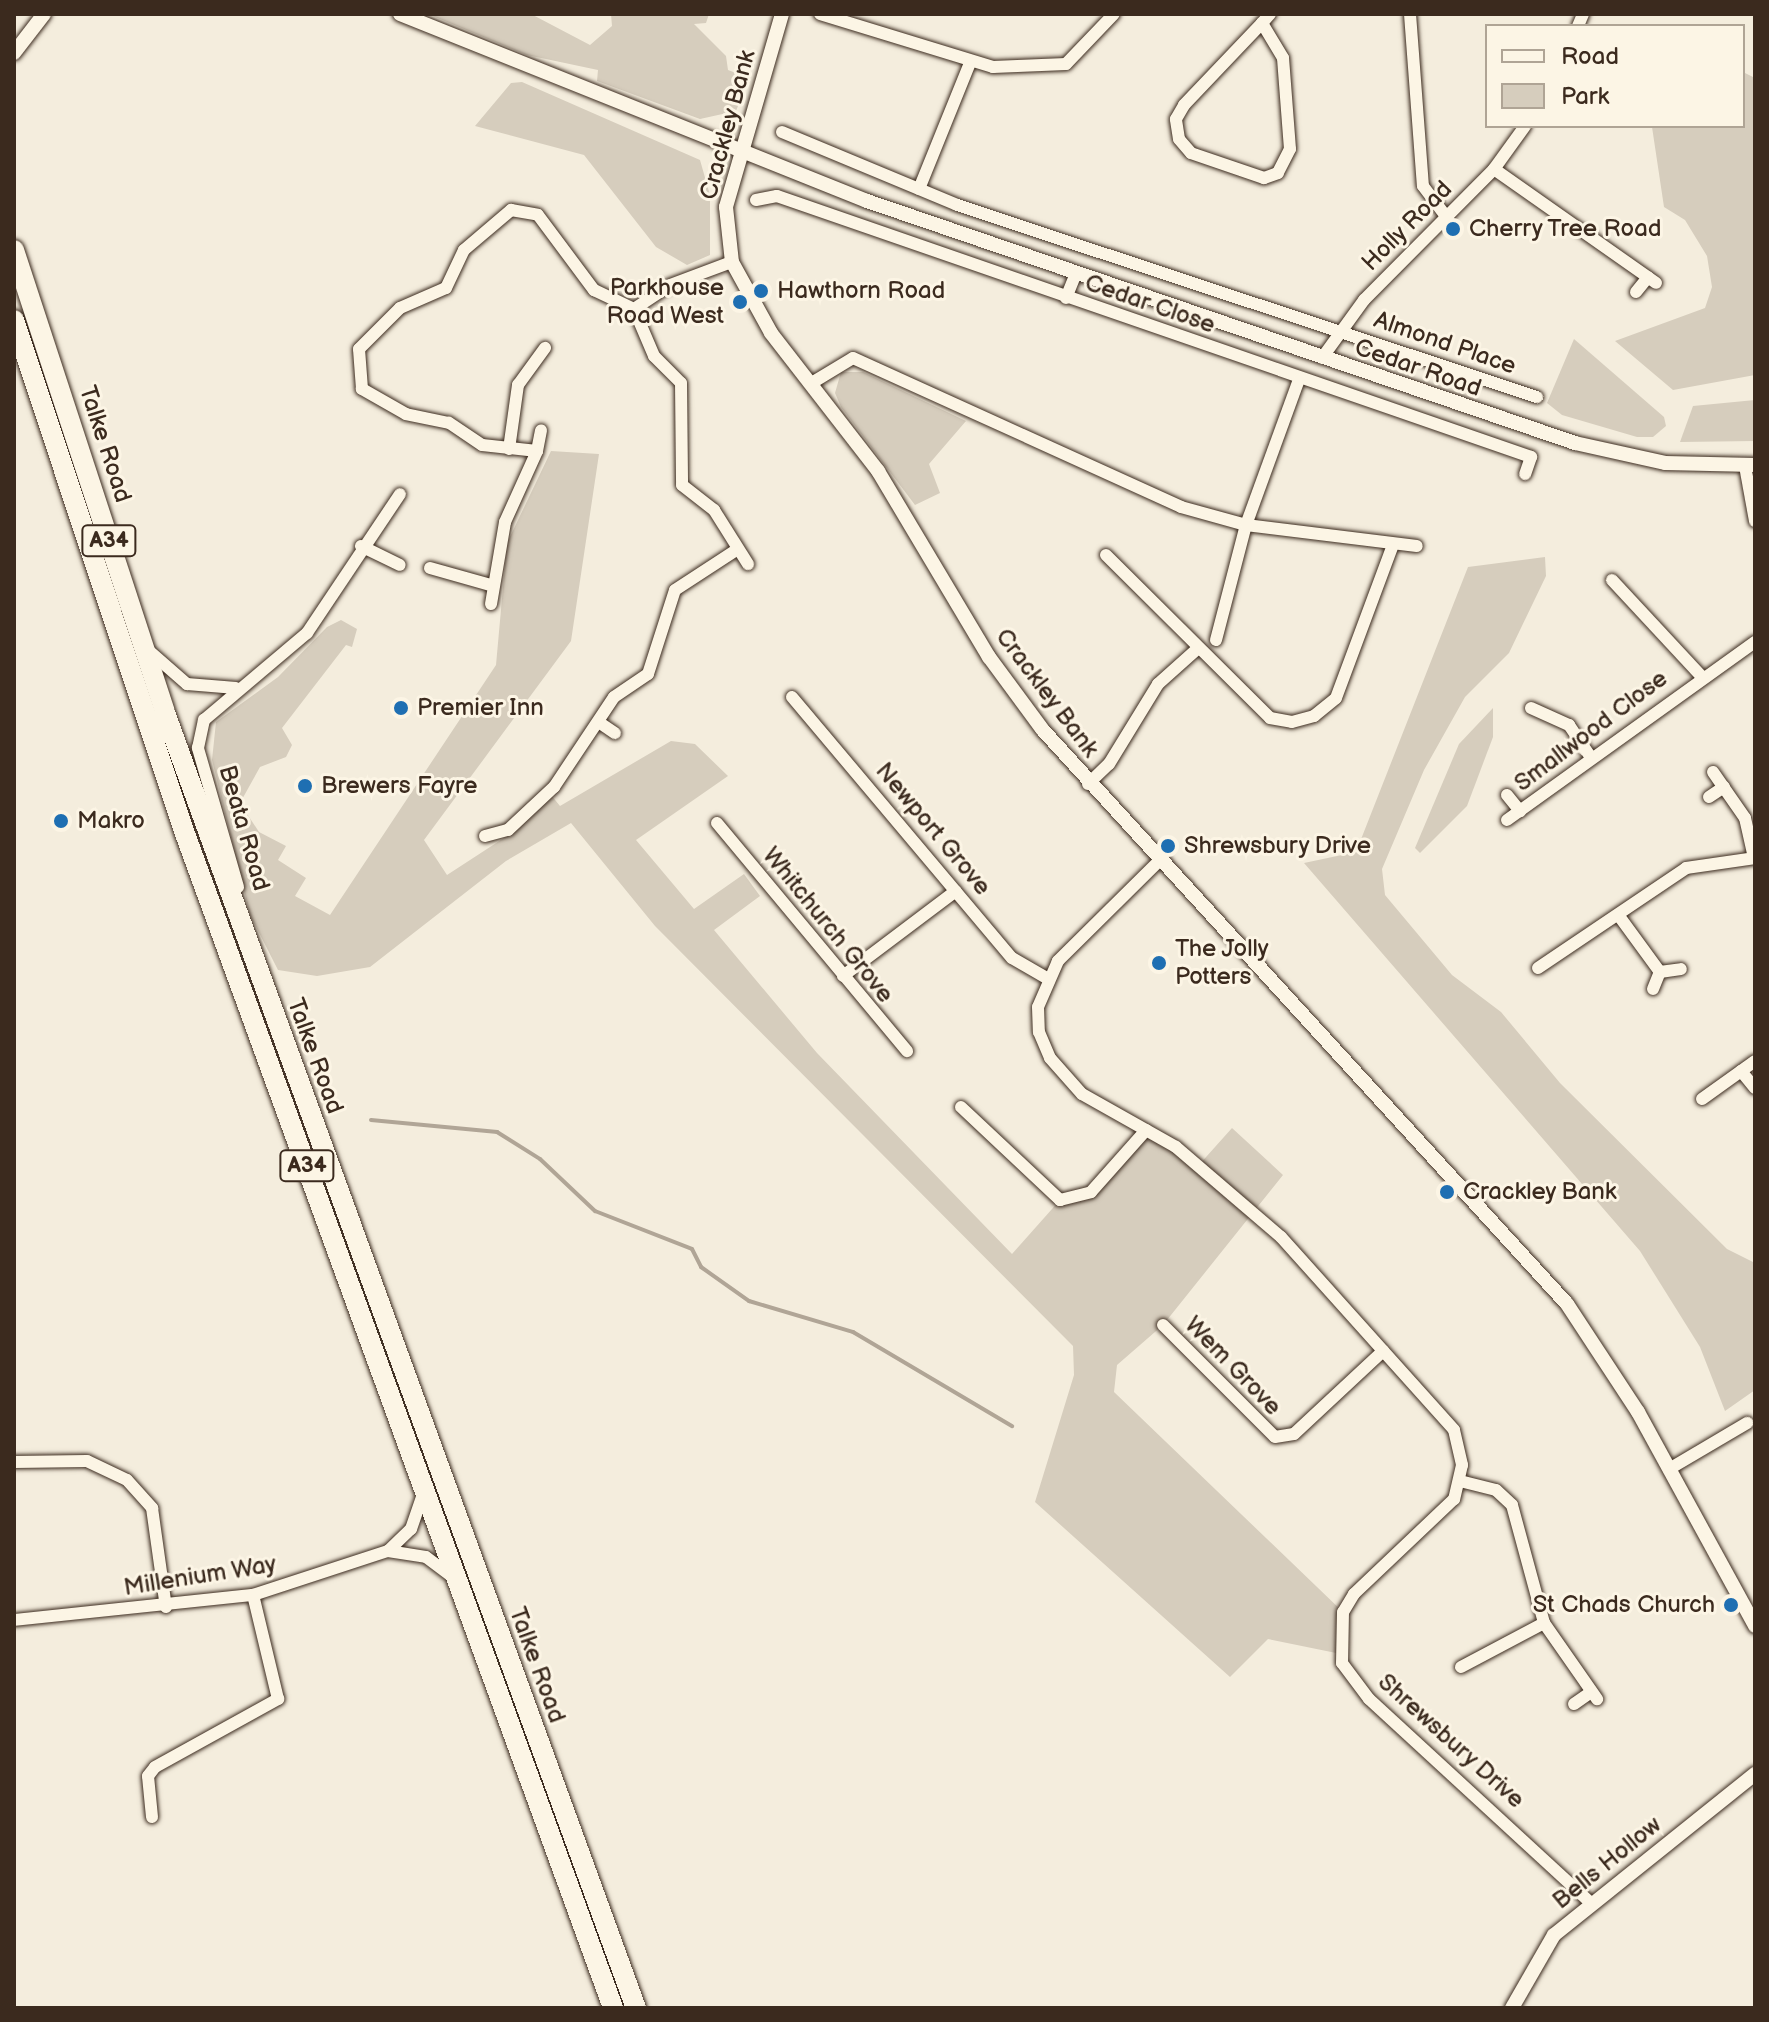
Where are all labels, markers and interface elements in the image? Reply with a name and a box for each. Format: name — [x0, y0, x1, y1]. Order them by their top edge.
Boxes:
legend — [1485, 24, 1745, 128]
text: Road — [1561, 42, 1619, 71]
street label: Crackley Bank — [694, 46, 762, 204]
text: Park — [1561, 82, 1609, 111]
street label: Holly Road — [1355, 174, 1459, 278]
place label: Cherry Tree Road — [1469, 215, 1664, 243]
marker: Cherry Tree Road — [1444, 220, 1462, 238]
street label: Cedar Close — [1081, 268, 1219, 340]
place label: Parkhouse Road West — [605, 274, 724, 330]
place label: Hawthorn Road — [777, 277, 945, 305]
marker: Hawthorn Road — [752, 282, 770, 300]
marker: Parkhouse Road West — [731, 293, 749, 311]
street label: Almond Place — [1370, 305, 1520, 381]
street label: Cedar Road — [1351, 333, 1485, 403]
street label: Talke Road — [73, 382, 137, 506]
road number: A34 — [81, 523, 137, 559]
street label: Crackley Bank — [989, 622, 1105, 764]
street label: Smallwood Close — [1509, 664, 1673, 798]
place label: Premier Inn — [417, 694, 544, 722]
marker: Premier Inn — [392, 699, 410, 717]
street label: Newport Grove — [869, 757, 997, 901]
street label: Beata Road — [212, 762, 276, 894]
place label: Brewers Fayre — [321, 772, 477, 800]
marker: Brewers Fayre — [296, 777, 314, 795]
place label: Makro — [77, 807, 145, 835]
marker: Makro — [52, 812, 70, 830]
place label: Shrewsbury Drive — [1184, 832, 1372, 860]
marker: Shrewsbury Drive — [1159, 837, 1177, 855]
street label: Whitchurch Grove — [757, 841, 899, 1009]
place label: The Jolly Potters — [1175, 935, 1270, 991]
marker: The Jolly Potters — [1150, 954, 1168, 972]
street label: Talke Road — [281, 994, 349, 1118]
road number: A34 — [279, 1148, 335, 1184]
place label: Crackley Bank — [1463, 1178, 1618, 1206]
marker: Crackley Bank — [1438, 1183, 1456, 1201]
street label: Wem Grove — [1179, 1311, 1287, 1421]
street label: Millenium Way — [121, 1550, 279, 1602]
place label: St Chads Church — [1533, 1591, 1715, 1619]
marker: St Chads Church — [1722, 1596, 1740, 1614]
street label: Talke Road — [503, 1603, 571, 1727]
street label: Shrewsbury Drive — [1371, 1667, 1531, 1815]
street label: Bells Hollow — [1547, 1811, 1667, 1915]

